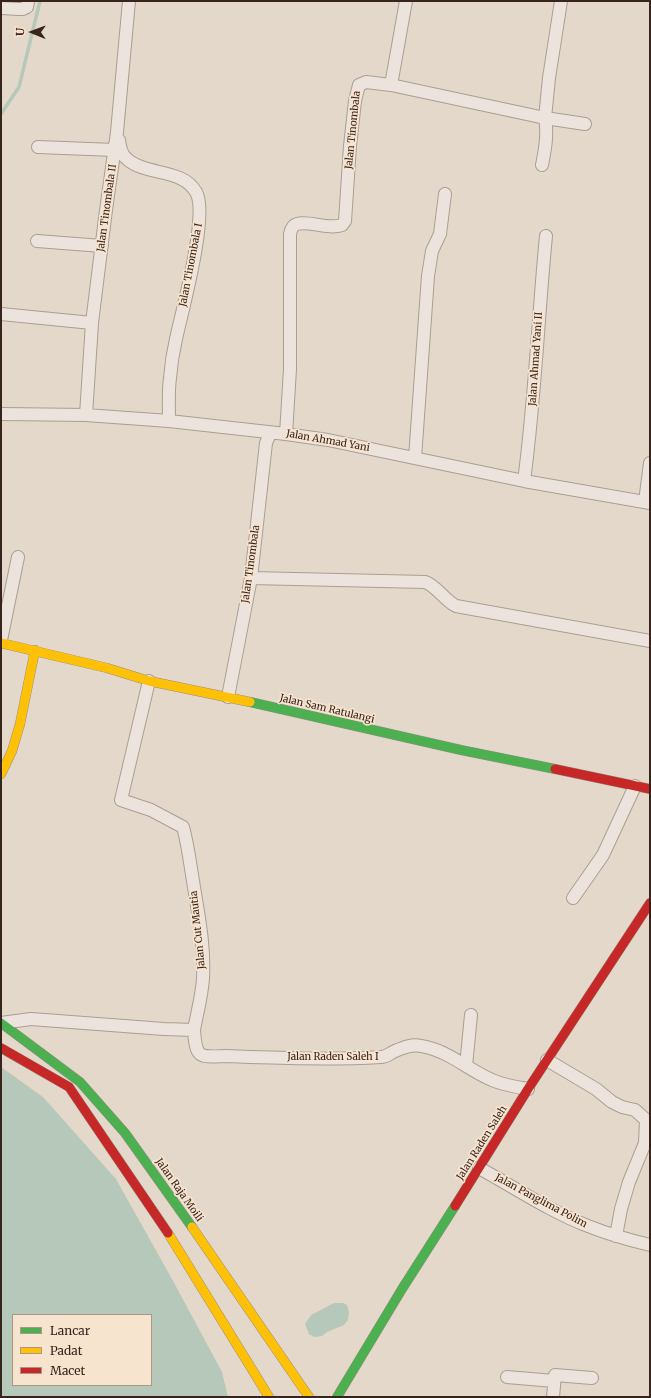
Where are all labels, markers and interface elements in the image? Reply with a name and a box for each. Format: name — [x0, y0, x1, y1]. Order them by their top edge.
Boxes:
north arrow — [12, 12, 52, 52]
text: U — [13, 28, 27, 36]
street label: Jalan Tinombala — [343, 90, 363, 170]
street label: Jalan Tinombala II — [95, 163, 119, 253]
street label: Jalan Tinombala I — [177, 222, 205, 308]
street label: Jalan Ahmad Yani II — [527, 311, 545, 407]
street label: Jalan Ahmad Yani — [285, 428, 371, 454]
street label: Jalan Tinombala — [240, 524, 262, 604]
street label: Jalan Sam Ratulangi — [278, 692, 376, 726]
street label: Jalan Cut Mautia — [188, 890, 208, 970]
street label: Jalan Raden Saleh I — [287, 1051, 379, 1063]
street label: Jalan Raden Saleh — [454, 1104, 510, 1182]
street label: Jalan Raja Moili — [153, 1156, 205, 1224]
street label: Jalan Panglima Polim — [493, 1172, 589, 1230]
legend — [12, 1314, 152, 1386]
text: Lancar — [50, 1323, 90, 1338]
text: Padat — [50, 1343, 82, 1358]
text: Macet — [50, 1363, 85, 1378]

